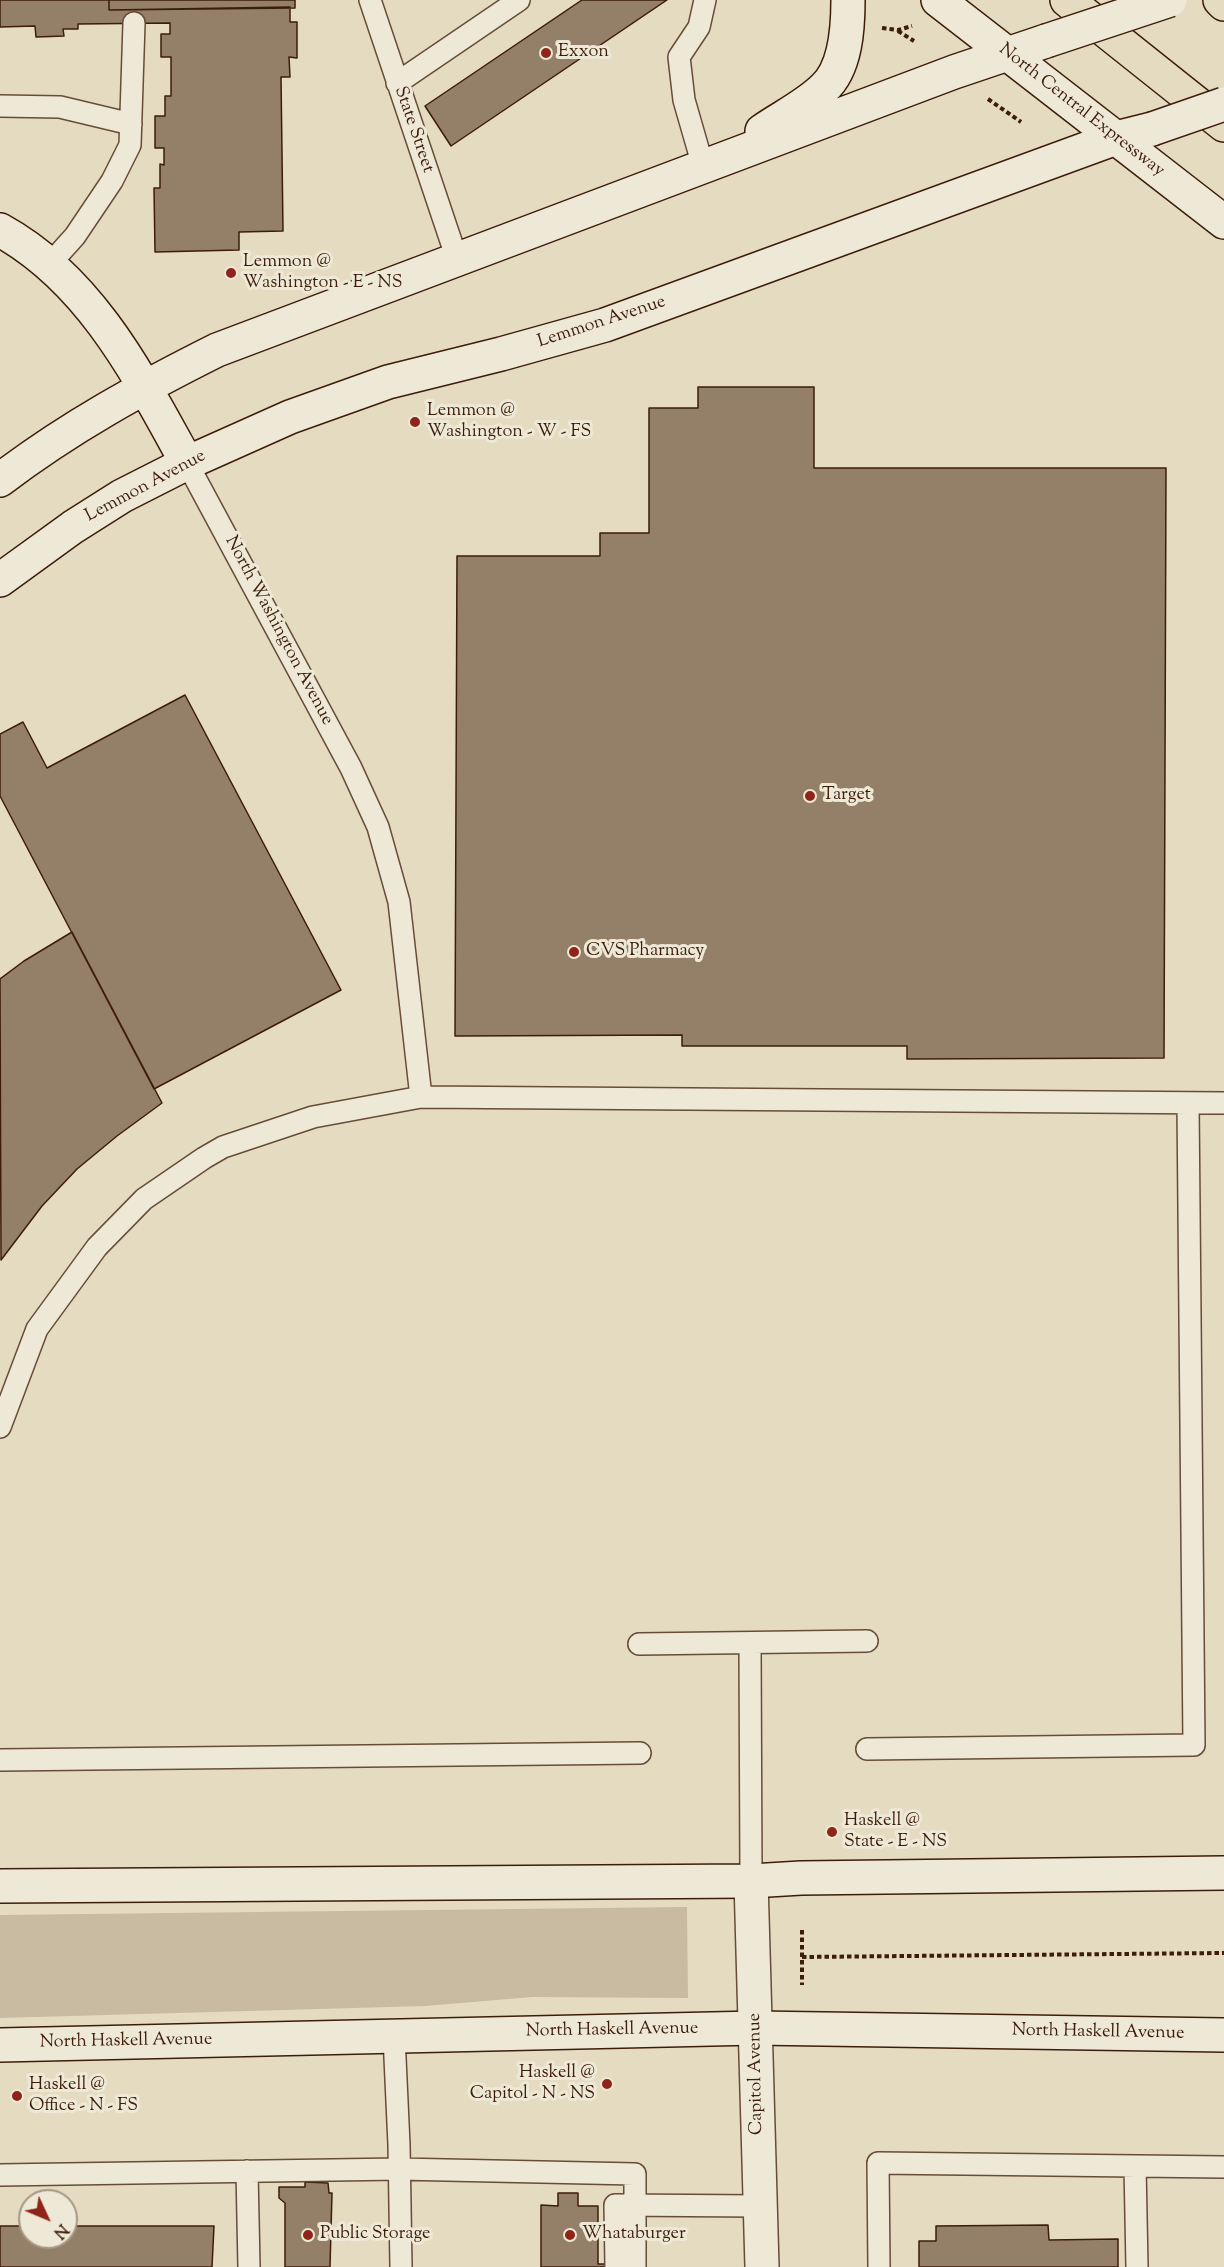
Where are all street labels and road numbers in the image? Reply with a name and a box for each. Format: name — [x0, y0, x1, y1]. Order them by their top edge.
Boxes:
street label: North Central Expressway — [994, 40, 1168, 182]
street label: State Street — [388, 84, 438, 176]
street label: Lemmon Avenue — [535, 292, 669, 354]
street label: Lemmon Avenue — [82, 446, 210, 528]
street label: North Washington Avenue — [219, 533, 337, 729]
street label: Capitol Avenue — [745, 2013, 769, 2135]
street label: North Haskell Avenue — [525, 2019, 699, 2043]
street label: North Haskell Avenue — [1011, 2021, 1185, 2045]
street label: North Haskell Avenue — [39, 2030, 213, 2054]

